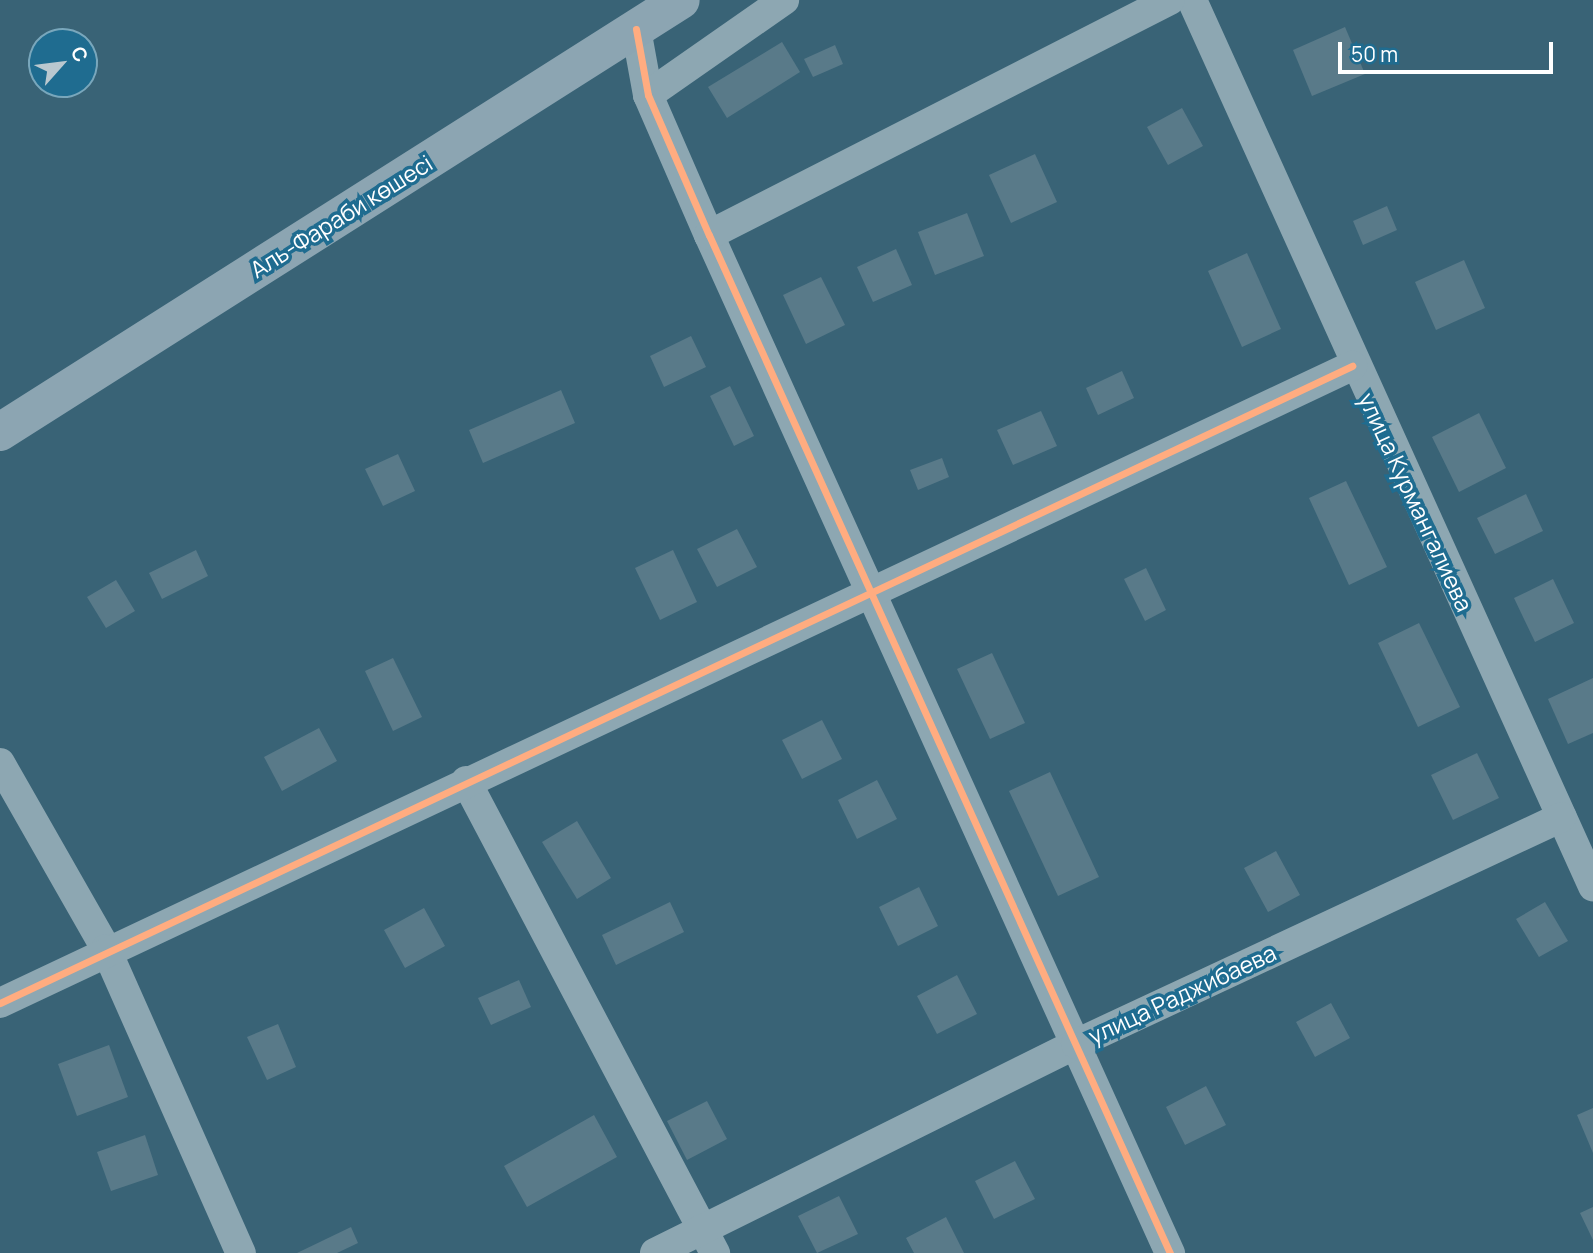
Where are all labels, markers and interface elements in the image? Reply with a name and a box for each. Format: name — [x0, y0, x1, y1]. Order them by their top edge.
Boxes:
north arrow — [28, 28, 98, 98]
scale bar — [1341, 28, 1556, 72]
text: 50 m — [1351, 40, 1398, 68]
text: С — [65, 42, 95, 66]
street label: Аль-Фараби көшесі — [245, 149, 437, 283]
street label: улица Курмангалиева — [1353, 388, 1479, 616]
street label: улица Раджибаева — [1084, 938, 1280, 1050]

